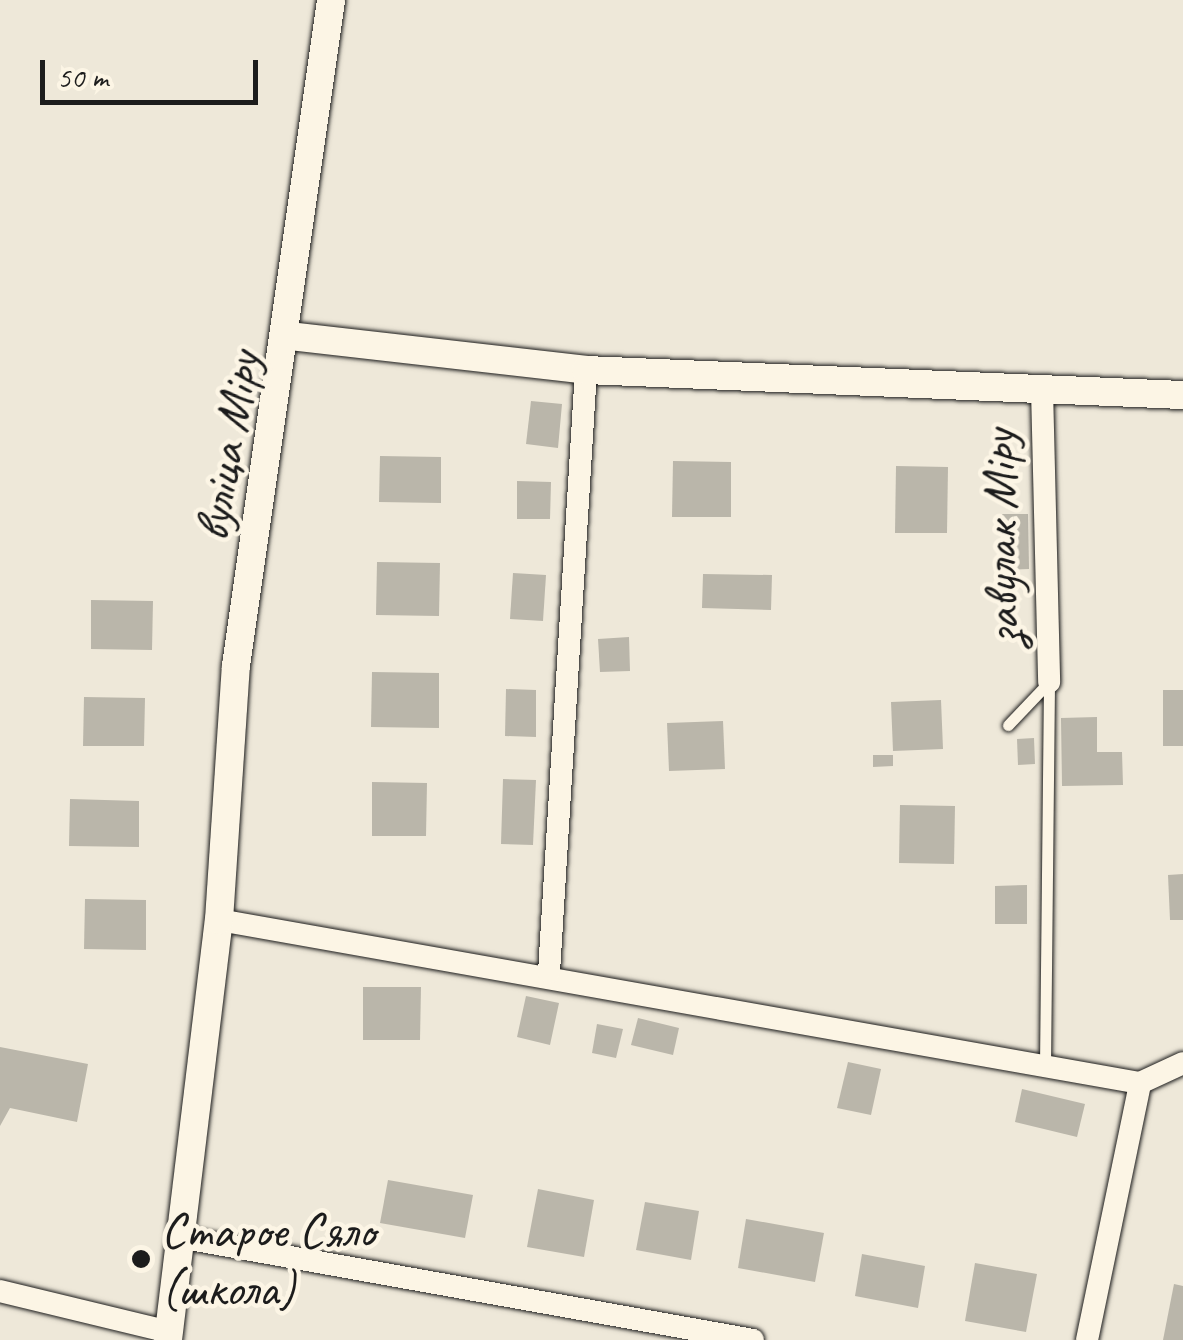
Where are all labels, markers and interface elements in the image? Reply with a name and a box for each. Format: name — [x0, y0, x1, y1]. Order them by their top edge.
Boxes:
scale bar — [45, 40, 262, 102]
text: 50 m — [57, 58, 108, 96]
street label: вуліца Міру — [181, 347, 273, 545]
street label: завулак Міру — [968, 429, 1032, 645]
place label: Старое Сяло (школа) — [161, 1200, 376, 1318]
marker: Старое Сяло (школа) — [130, 1248, 152, 1270]

